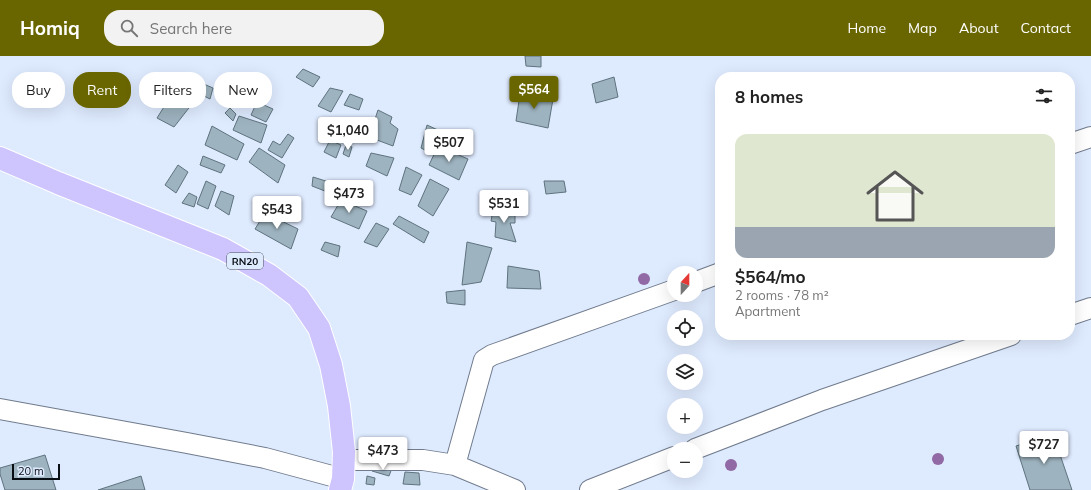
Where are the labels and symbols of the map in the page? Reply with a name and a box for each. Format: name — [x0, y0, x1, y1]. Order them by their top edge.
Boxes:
pin: $564 — [510, 76, 558, 110]
pin: $1,040 — [315, 117, 381, 151]
pin: $507 — [425, 129, 473, 163]
pin: $473 — [325, 180, 373, 214]
pin: $531 — [480, 190, 528, 224]
pin: $543 — [253, 196, 301, 230]
road number: RN20 — [227, 253, 263, 269]
north arrow — [667, 266, 703, 302]
pin: $727 — [1020, 431, 1068, 465]
pin: $473 — [359, 437, 407, 471]
scale bar — [12, 462, 60, 481]

